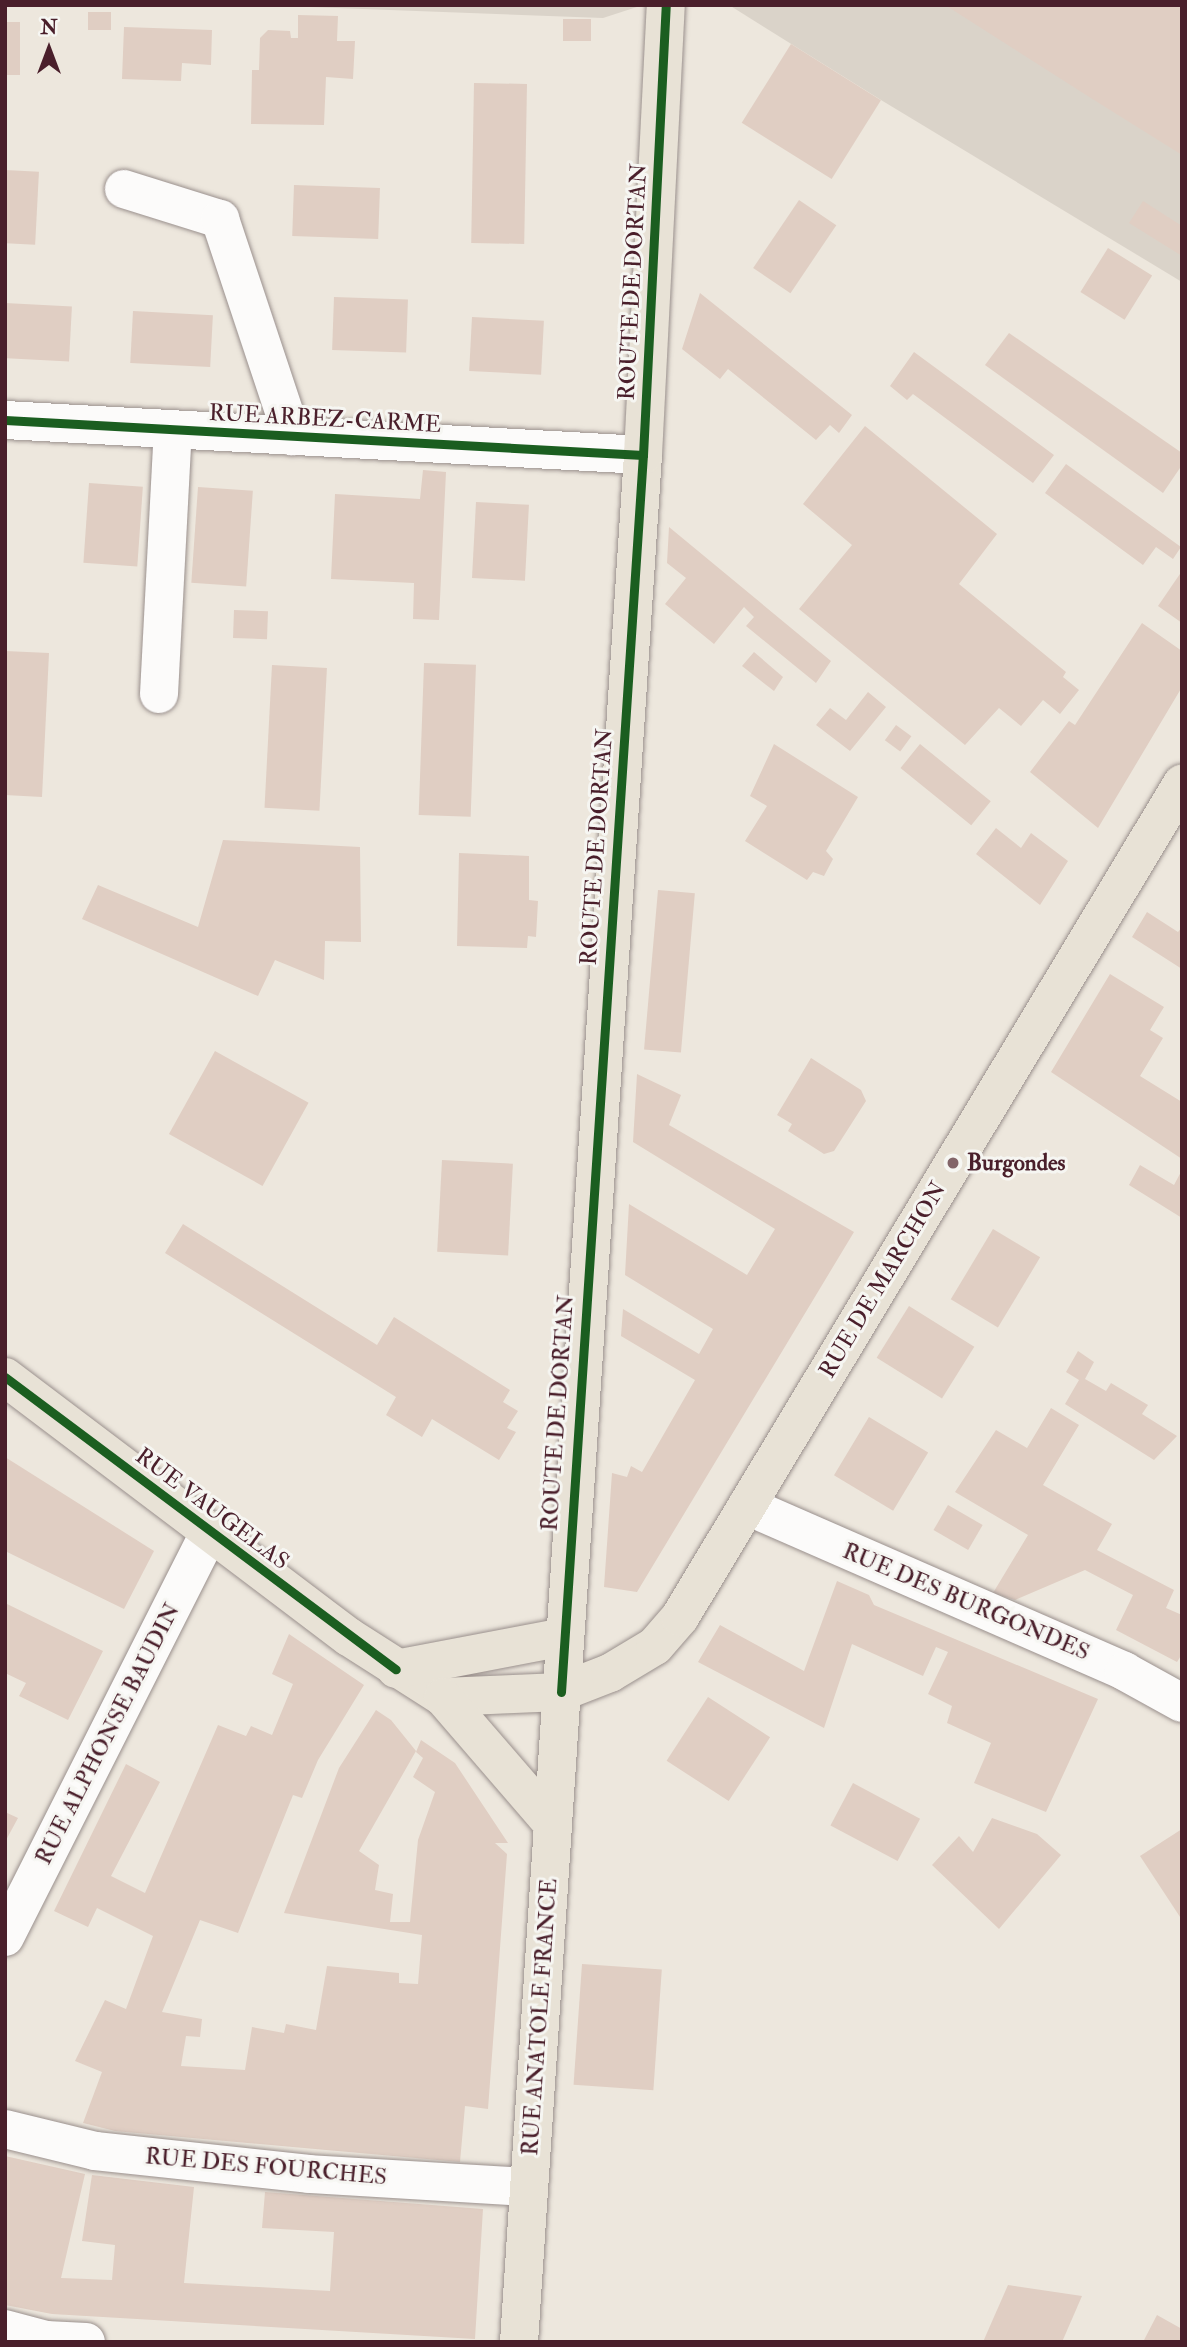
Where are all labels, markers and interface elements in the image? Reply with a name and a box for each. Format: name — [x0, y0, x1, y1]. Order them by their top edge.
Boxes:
north arrow — [14, 14, 84, 84]
text: N — [40, 16, 58, 40]
street label: ROUTE DE DORTAN — [613, 163, 653, 401]
street label: RUE ARBEZ-CARME — [208, 399, 442, 439]
street label: ROUTE DE DORTAN — [575, 728, 619, 966]
place label: Burgondes — [967, 1149, 1065, 1177]
marker: Burgondes — [945, 1155, 961, 1171]
street label: RUE DE MARCHON — [814, 1177, 952, 1383]
street label: ROUTE DE DORTAN — [536, 1294, 580, 1532]
street label: RUE VAUGELAS — [130, 1442, 294, 1576]
street label: RUE DES BURGONDES — [838, 1537, 1094, 1667]
street label: RUE ALPHONSE BAUDIN — [30, 1599, 186, 1869]
street label: RUE ANATOLE FRANCE — [517, 1877, 563, 2157]
street label: RUE DES FOURCHES — [144, 2143, 388, 2191]

